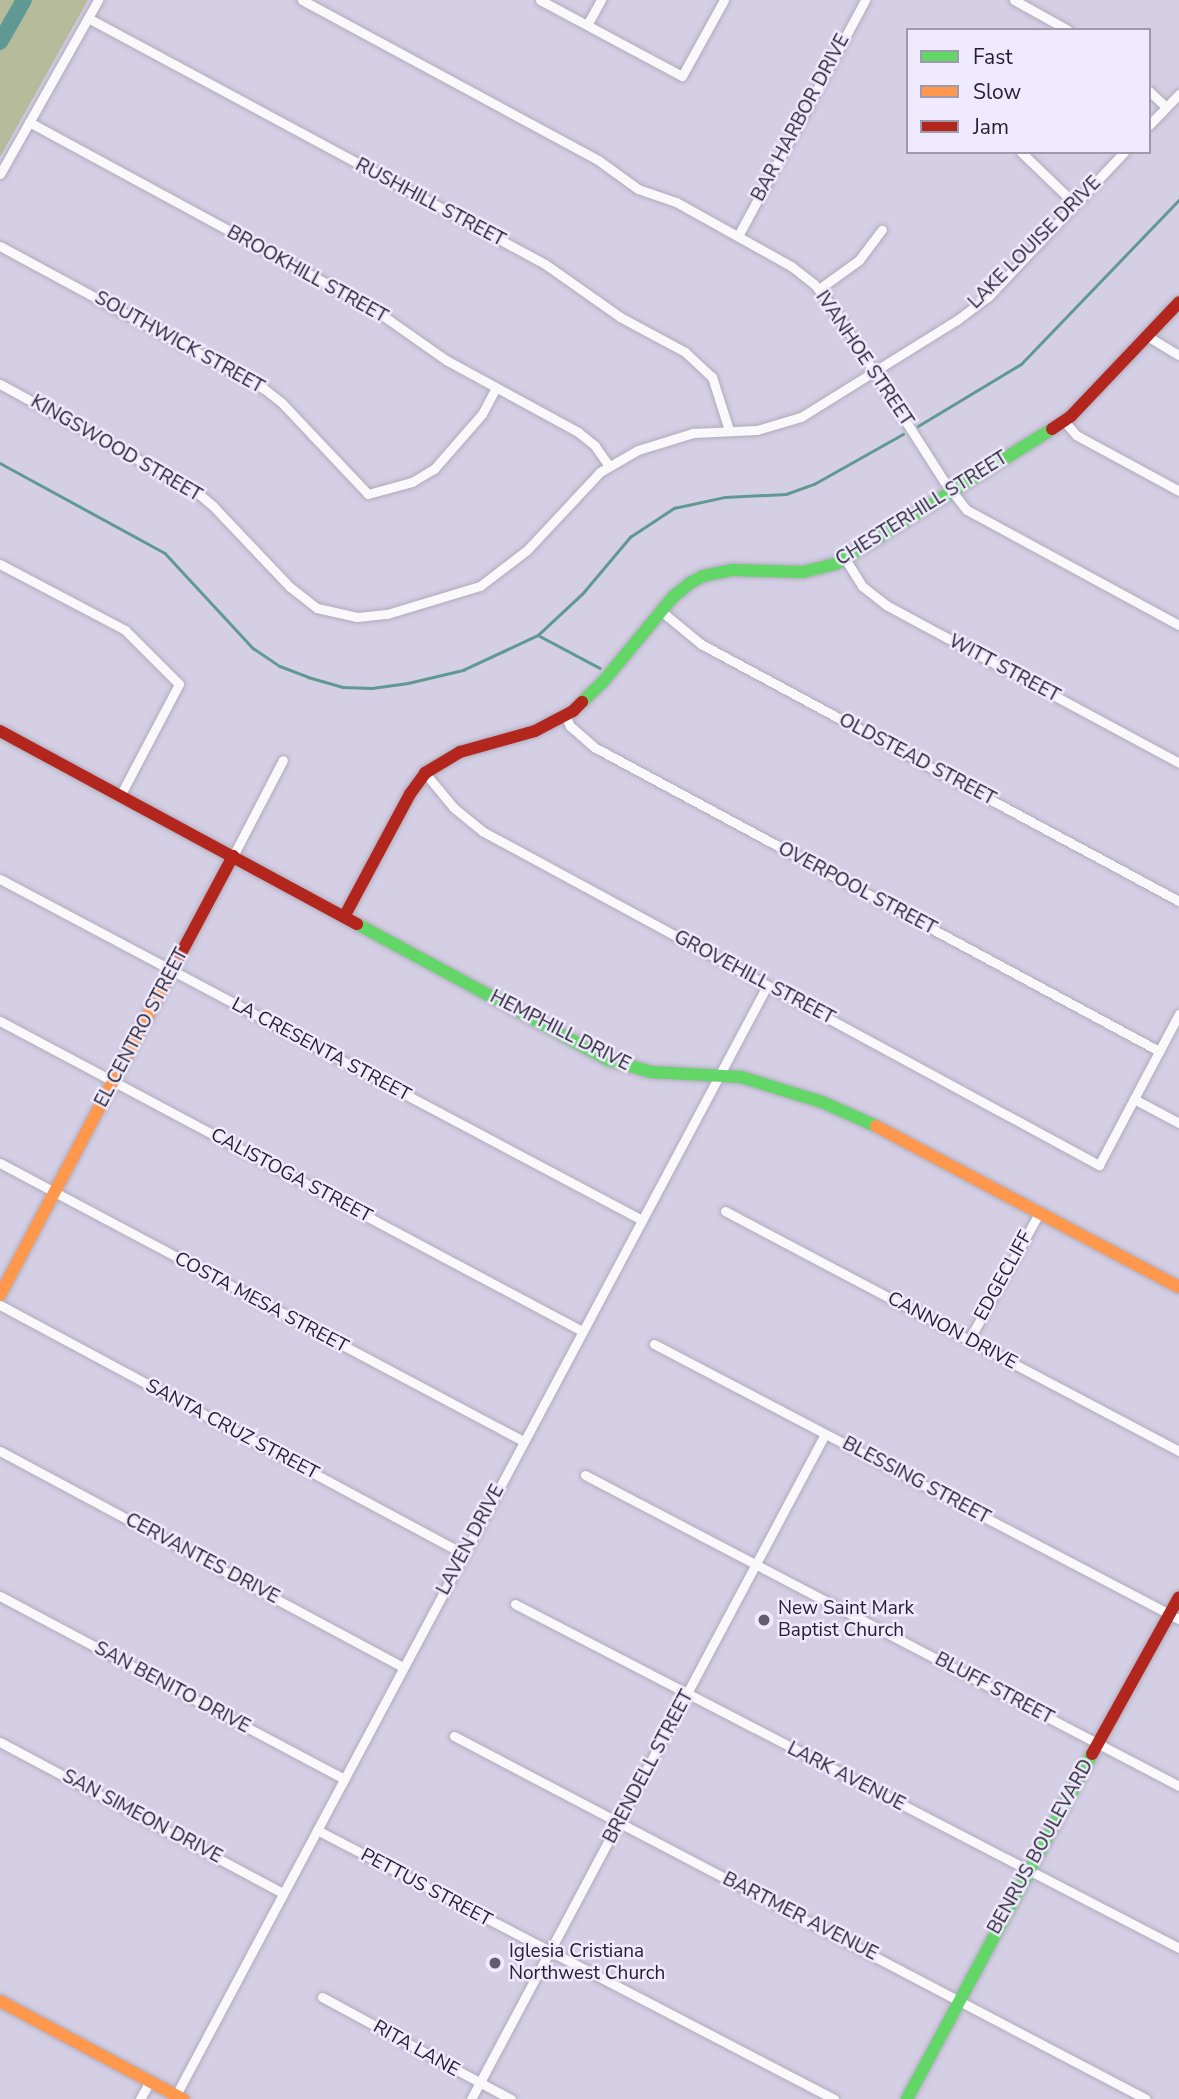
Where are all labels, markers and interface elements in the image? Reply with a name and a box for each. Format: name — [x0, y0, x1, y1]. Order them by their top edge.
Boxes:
legend — [906, 28, 1151, 154]
street label: BAR HARBOR DRIVE — [747, 31, 855, 205]
text: Fast — [973, 43, 1013, 71]
text: Slow — [973, 78, 1021, 106]
text: Jam — [973, 113, 1009, 141]
street label: RUSHHILL STREET — [351, 154, 509, 252]
street label: LAKE LOUISE DRIVE — [964, 172, 1106, 314]
street label: BROOKHILL STREET — [223, 221, 391, 329]
street label: SOUTHWICK STREET — [90, 287, 268, 399]
street label: IVANHOE STREET — [810, 287, 918, 431]
street label: KINGSWOOD STREET — [26, 391, 206, 507]
street label: CHESTERHILL STREET — [832, 447, 1012, 571]
street label: WITT STREET — [944, 630, 1064, 708]
street label: OLDSTEAD STREET — [835, 709, 999, 811]
street label: OVERPOOL STREET — [774, 838, 940, 940]
street label: GROVEHILL STREET — [670, 926, 838, 1030]
street label: EL CENTRO STREET — [90, 945, 194, 1111]
street label: HEMPHILL DRIVE — [486, 986, 634, 1076]
street label: LA CRESENTA STREET — [228, 993, 414, 1107]
street label: CALISTOGA STREET — [206, 1124, 376, 1228]
street label: EDGECLIFF — [970, 1227, 1038, 1325]
street label: COSTA MESA STREET — [170, 1248, 352, 1358]
street label: CANNON DRIVE — [883, 1287, 1021, 1375]
street label: SANTA CRUZ STREET — [142, 1375, 322, 1485]
street label: BLESSING STREET — [838, 1432, 994, 1530]
street label: LAVEN DRIVE — [432, 1481, 510, 1599]
street label: CERVANTES DRIVE — [121, 1509, 283, 1609]
place label: New Saint Mark Baptist Church — [778, 1598, 914, 1642]
marker: New Saint Mark Baptist Church — [756, 1612, 772, 1628]
street label: SAN BENITO DRIVE — [90, 1637, 254, 1739]
street label: BLUFF STREET — [931, 1648, 1057, 1730]
street label: BRENDELL STREET — [599, 1686, 699, 1848]
street label: LARK AVENUE — [783, 1738, 909, 1816]
street label: BENRUS BOULEVARD — [983, 1756, 1099, 1938]
street label: SAN SIMEON DRIVE — [58, 1765, 226, 1869]
street label: PETTUS STREET — [357, 1844, 495, 1932]
street label: BARTMER AVENUE — [719, 1868, 881, 1966]
place label: Iglesia Cristiana Northwest Church — [509, 1941, 665, 1985]
marker: Iglesia Cristiana Northwest Church — [487, 1955, 503, 1971]
street label: RITA LANE — [369, 2016, 463, 2082]

